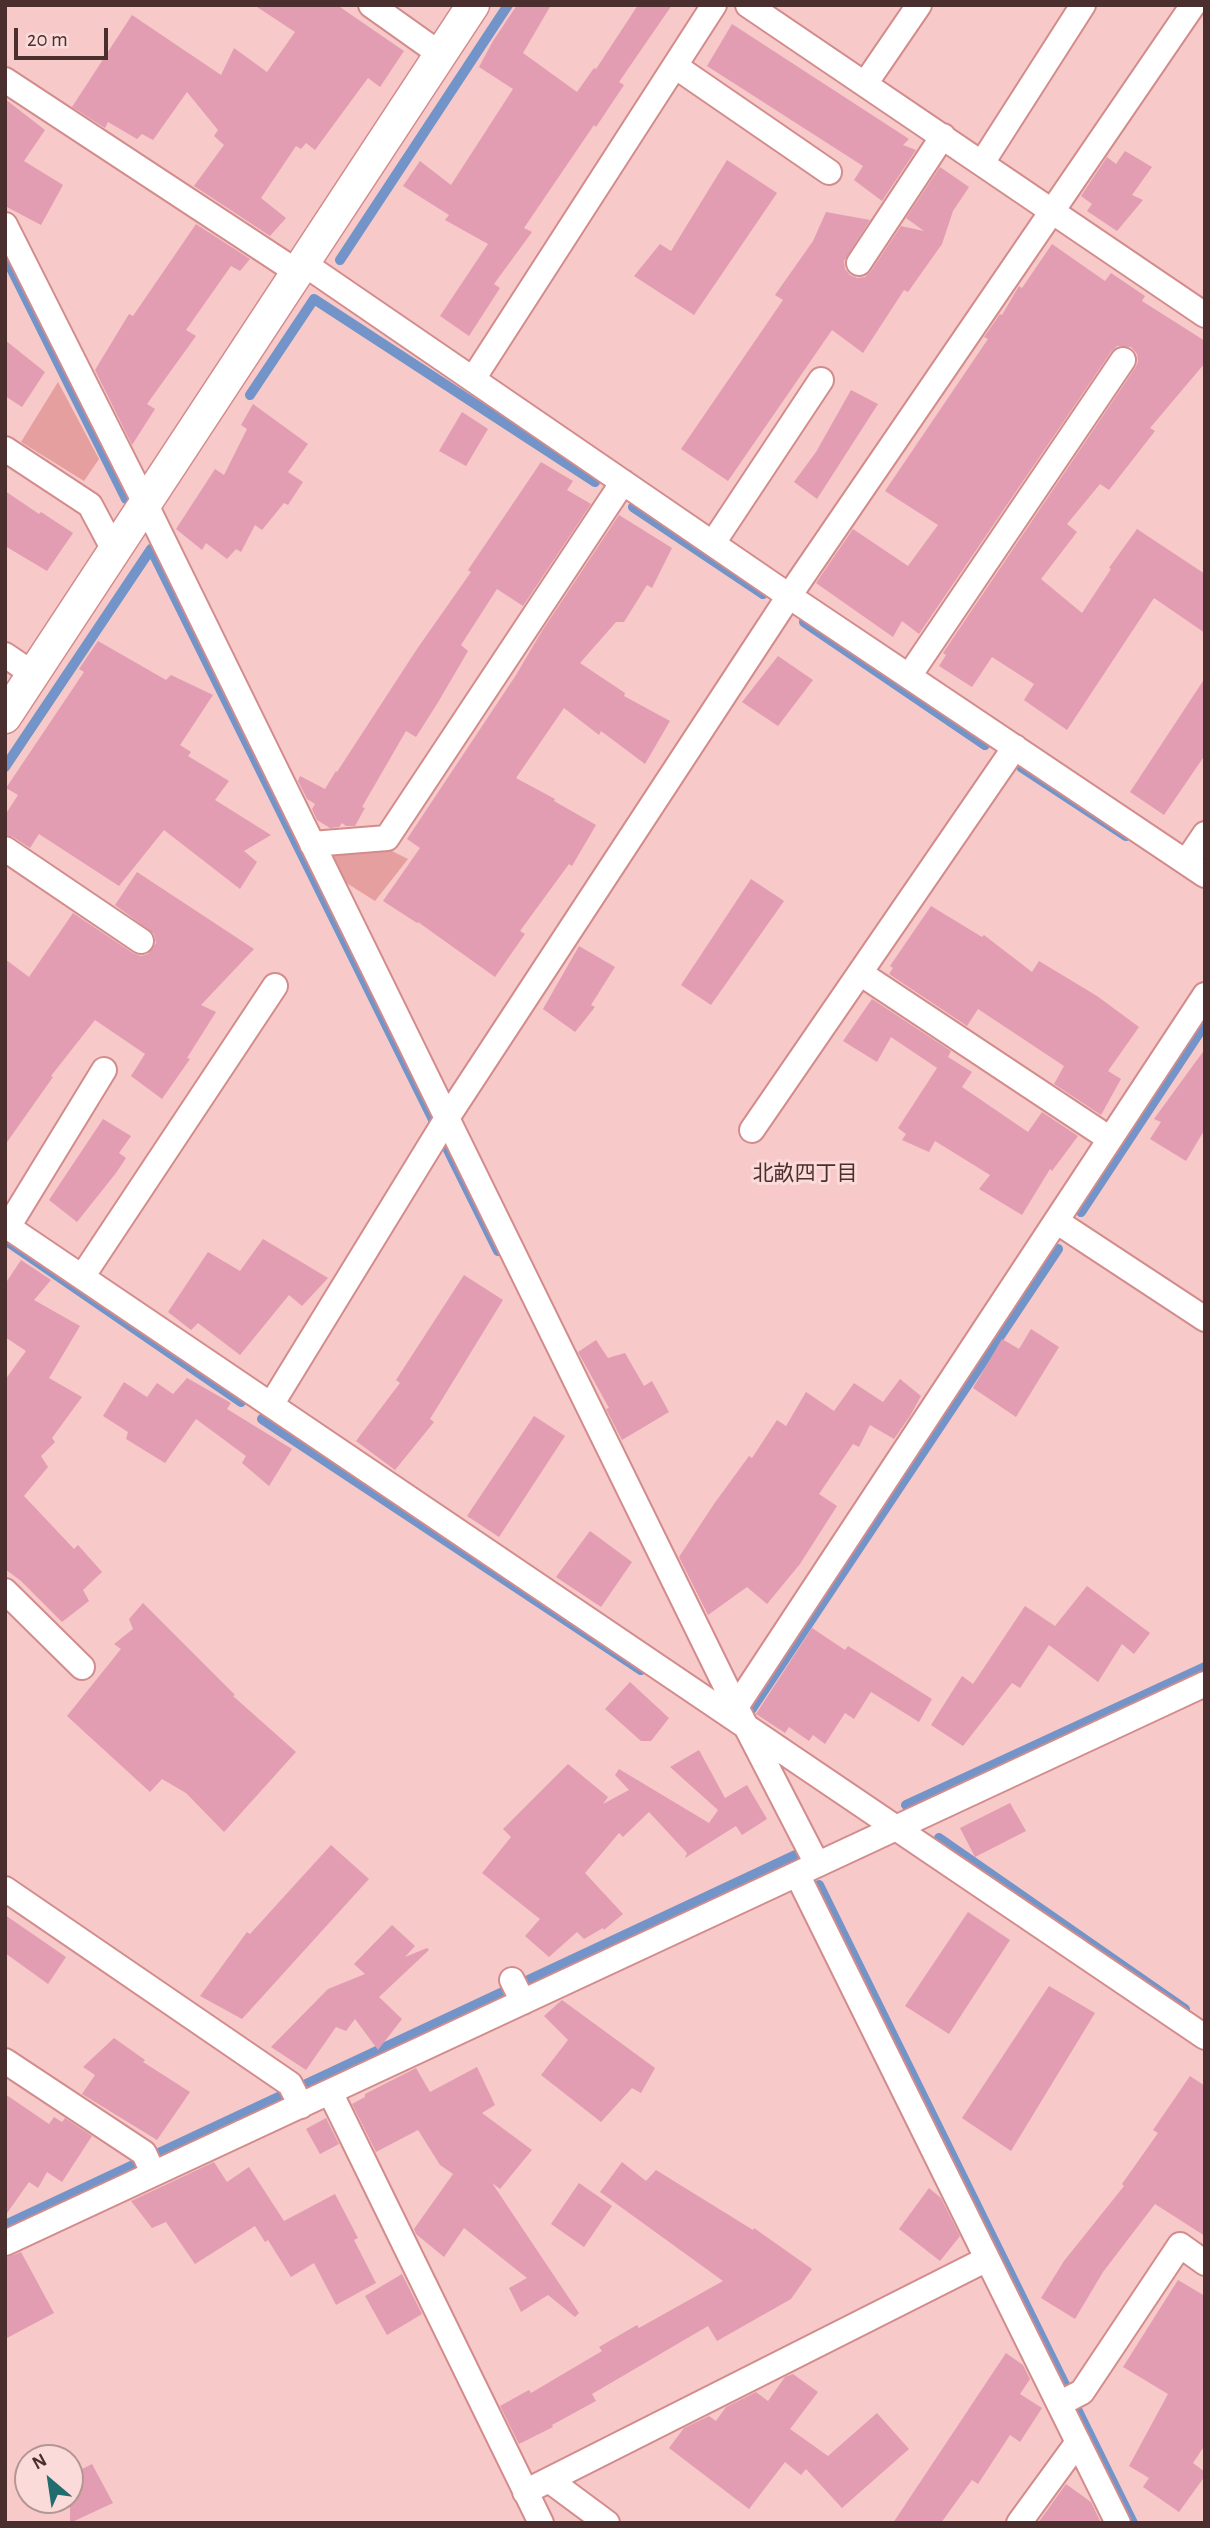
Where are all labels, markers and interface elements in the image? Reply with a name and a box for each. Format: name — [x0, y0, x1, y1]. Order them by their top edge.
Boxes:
scale bar — [18, 14, 112, 58]
text: 20 m — [27, 29, 68, 50]
district label: 北畝四丁目 — [753, 1161, 857, 1187]
north arrow — [14, 2444, 84, 2514]
text: N — [29, 2450, 50, 2473]

